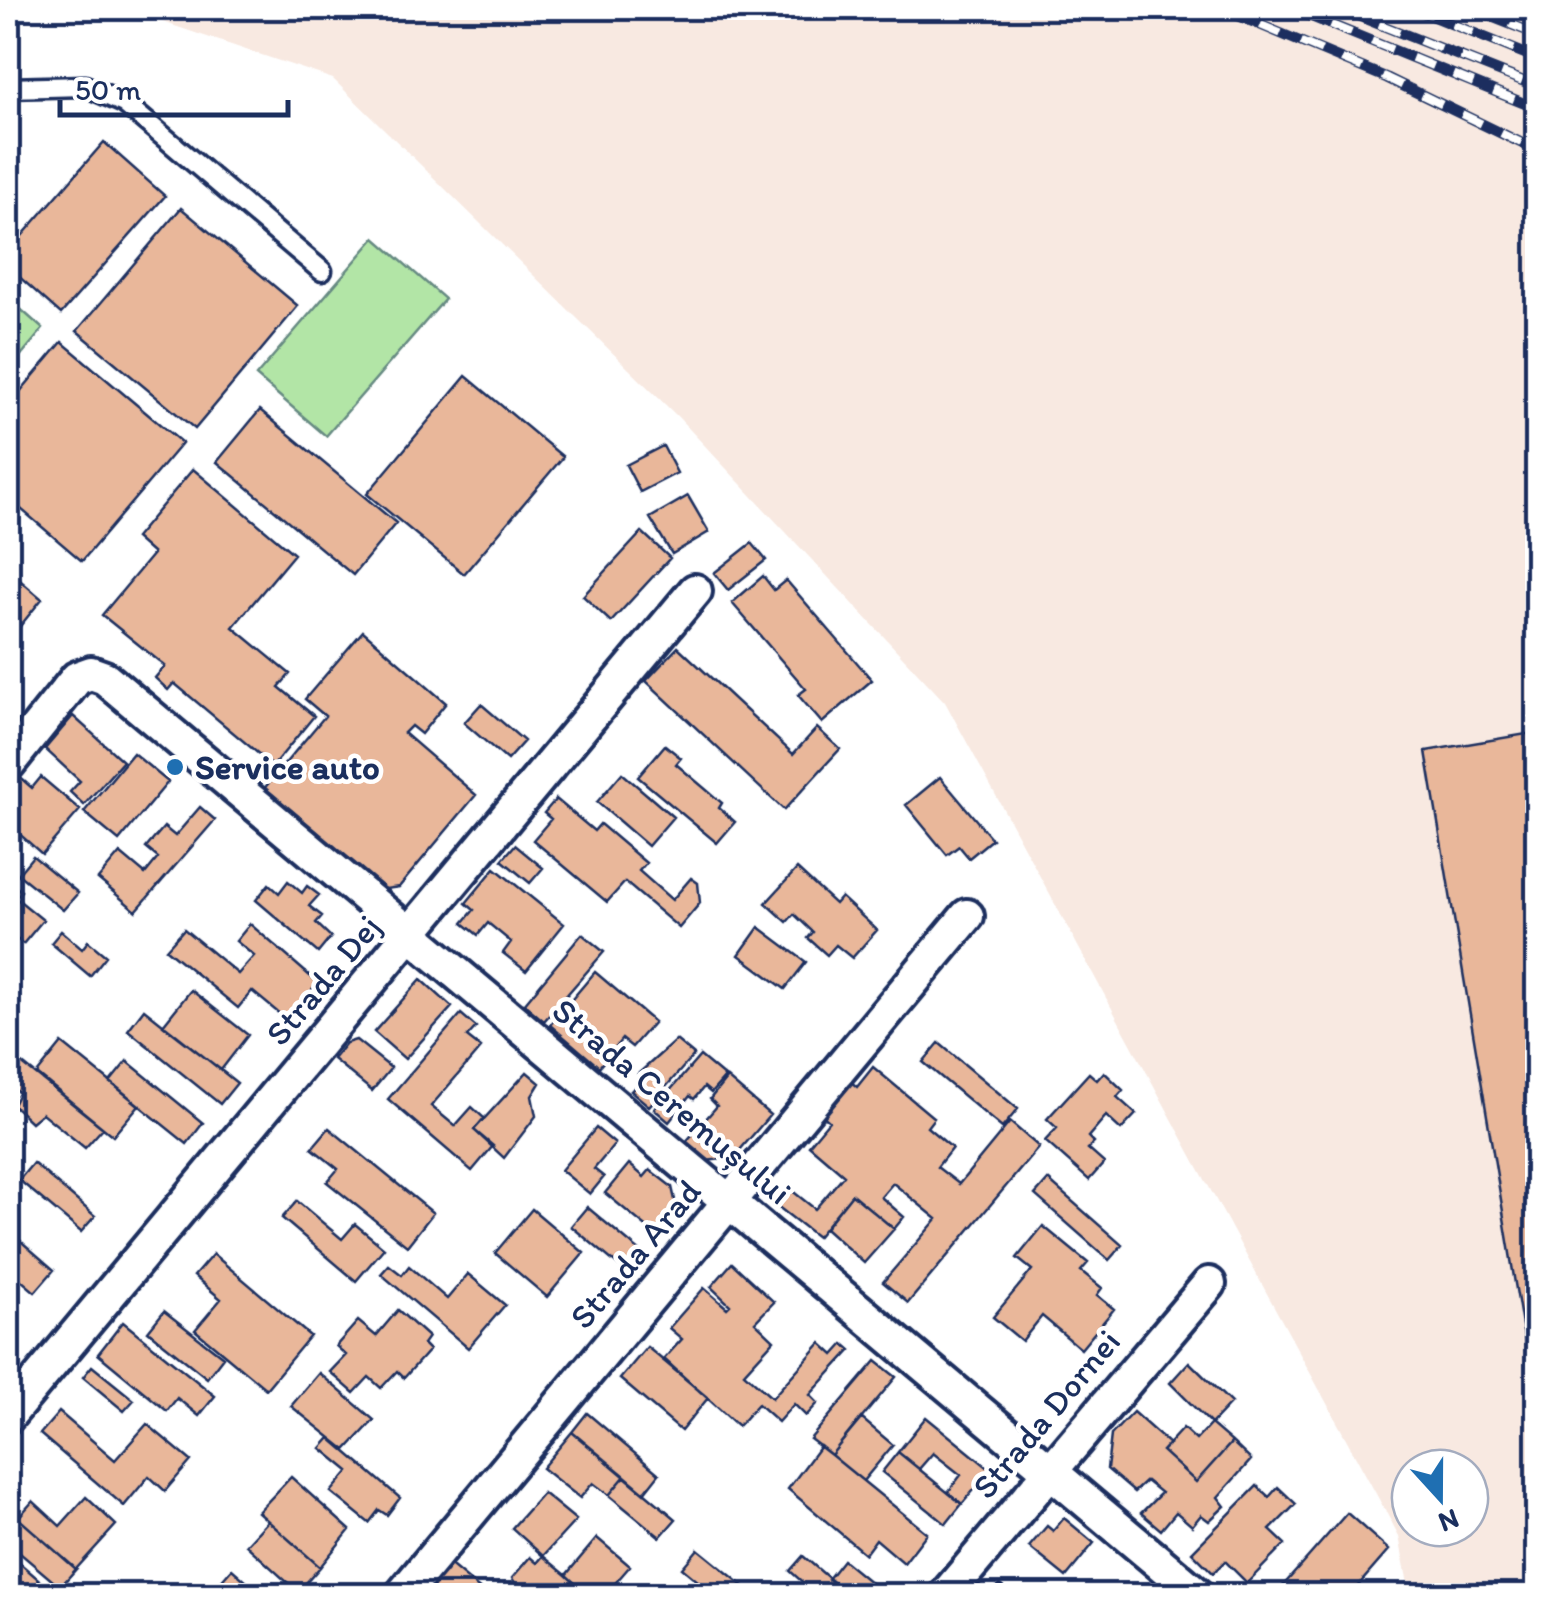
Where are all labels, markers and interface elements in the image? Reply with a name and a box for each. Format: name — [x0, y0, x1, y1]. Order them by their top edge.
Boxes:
scale bar — [60, 55, 288, 117]
text: 50 m — [75, 71, 141, 108]
place label: Service auto — [195, 746, 380, 788]
marker: Service auto — [164, 756, 186, 778]
street label: Strada Dej — [256, 906, 390, 1054]
street label: Strada Ceremușului — [544, 989, 800, 1213]
street label: Strada Arad — [561, 1171, 710, 1337]
street label: Strada Dornei — [963, 1321, 1129, 1507]
north arrow — [1390, 1448, 1490, 1548]
text: N — [1434, 1502, 1464, 1541]

